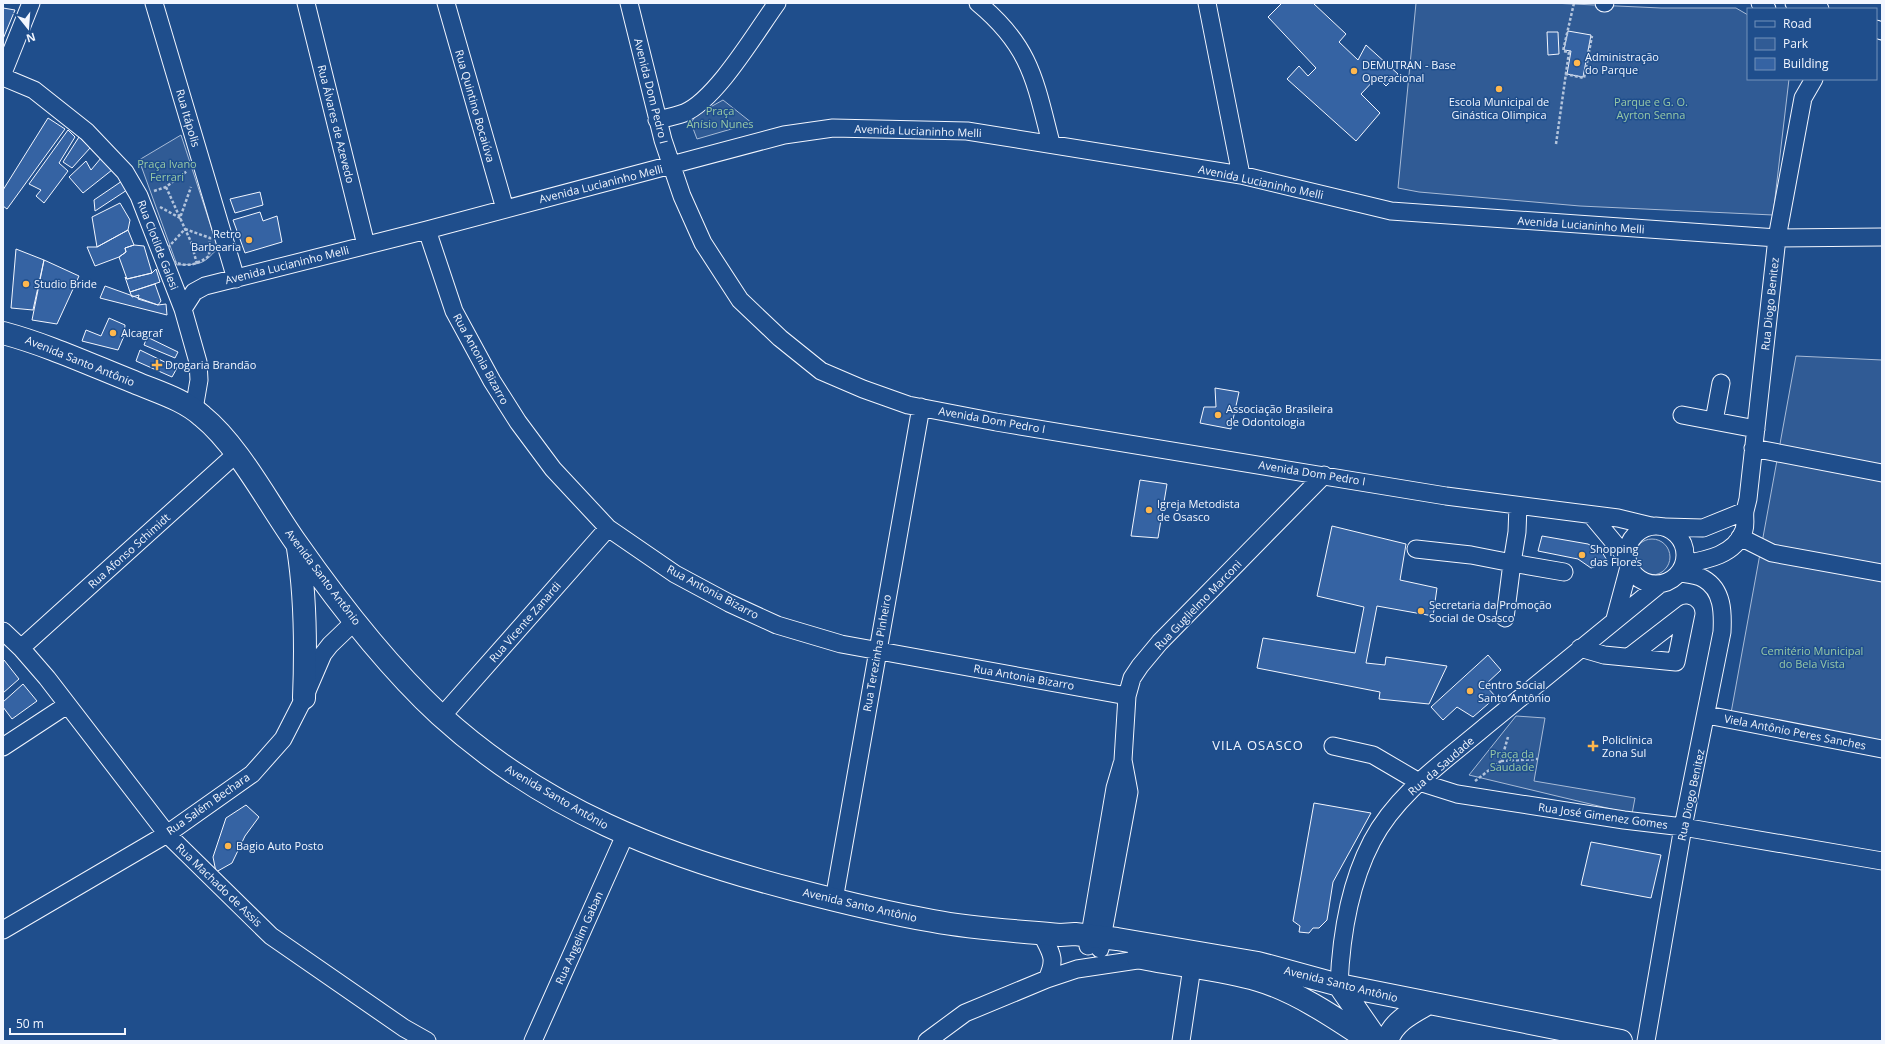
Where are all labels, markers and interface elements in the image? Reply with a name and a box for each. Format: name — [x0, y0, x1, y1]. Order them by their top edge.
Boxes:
north arrow — [8, 8, 48, 48]
legend — [1747, 8, 1877, 80]
text: Road — [1783, 15, 1812, 32]
text: N — [25, 30, 38, 47]
text: Park — [1783, 35, 1809, 52]
street label: Avenida Dom Pedro I — [631, 37, 672, 145]
street label: Rua Quintino Bocaiúva — [452, 48, 499, 164]
place label: Administração do Parque — [1585, 49, 1659, 77]
text: Building — [1783, 55, 1829, 72]
place label: DEMUTRAN - Base Operacional — [1362, 57, 1456, 85]
marker: Administração do Parque — [1572, 58, 1582, 68]
street label: Rua Álvares de Azevedo — [314, 63, 359, 185]
marker: DEMUTRAN - Base Operacional — [1349, 66, 1359, 76]
marker: Escola Municipal de Ginástica Olimpica — [1494, 84, 1504, 94]
street label: Rua Itápolis — [173, 87, 204, 149]
place label: Escola Municipal de Ginástica Olimpica — [1449, 94, 1549, 122]
park label: Parque e G. O. Ayrton Senna — [1614, 94, 1688, 122]
park label: Praça Anísio Nunes — [686, 103, 754, 131]
street label: Avenida Lucianinho Melli — [854, 121, 982, 140]
park label: Praça Ivano Ferrari — [137, 156, 197, 184]
street label: Avenida Lucianinho Melli — [537, 161, 664, 206]
street label: Avenida Lucianinho Melli — [1197, 161, 1325, 202]
street label: Rua Clotilde Galesi — [134, 198, 183, 292]
street label: Avenida Lucianinho Melli — [1517, 213, 1645, 236]
place label: Retro Barbearia — [191, 226, 241, 254]
marker: Retro Barbearia — [244, 235, 254, 245]
street label: Avenida Lucianinho Melli — [223, 242, 350, 287]
street label: Rua Diogo Benitez — [1757, 257, 1782, 351]
place label: Studio Bride — [34, 276, 97, 291]
marker: Studio Bride — [21, 279, 31, 289]
street label: Rua Antonia Bizarro — [450, 311, 513, 407]
place label: Alcagraf — [121, 325, 164, 340]
marker: Alcagraf — [108, 328, 118, 338]
street label: Avenida Santo Antônio — [23, 332, 137, 389]
place label: Drogaria Brandão — [165, 357, 257, 372]
marker: Drogaria Brandão — [152, 360, 162, 370]
place label: Associação Brasileira de Odontologia — [1226, 401, 1333, 429]
street label: Avenida Dom Pedro I — [938, 403, 1047, 436]
marker: Associação Brasileira de Odontologia — [1213, 410, 1223, 420]
street label: Avenida Dom Pedro I — [1258, 457, 1367, 488]
place label: Igreja Metodista de Osasco — [1157, 496, 1240, 524]
marker: Igreja Metodista de Osasco — [1144, 505, 1154, 515]
street label: Rua Afonso Schimidt — [84, 510, 173, 592]
street label: Avenida Santo Antônio — [282, 526, 365, 628]
place label: Shopping das Flores — [1590, 541, 1642, 569]
marker: Shopping das Flores — [1577, 550, 1587, 560]
street label: Rua Guglielmo Marconi — [1151, 557, 1244, 653]
street label: Rua Antonia Bizarro — [665, 561, 762, 622]
street label: Rua Vicente Zanardi — [485, 578, 564, 665]
street label: Rua Terezinha Pinheiro — [859, 593, 894, 713]
place label: Secretaria da Promoção Social de Osasco — [1429, 597, 1552, 625]
marker: Secretaria da Promoção Social de Osasco — [1416, 606, 1426, 616]
park label: Cemitério Municipal do Bela Vista — [1761, 643, 1863, 671]
street label: Rua Antonia Bizarro — [973, 660, 1076, 693]
place label: Centro Social Santo Antônio — [1478, 677, 1551, 705]
marker: Centro Social Santo Antônio — [1465, 686, 1475, 696]
street label: Viela Antônio Peres Sanches — [1723, 710, 1867, 753]
place label: Policlínica Zona Sul — [1602, 732, 1653, 760]
street label: Rua da Saudade — [1404, 733, 1477, 798]
district label: VILA OSASCO — [1212, 736, 1304, 754]
marker: Policlínica Zona Sul — [1587, 740, 1599, 752]
park label: Praça da Saudade — [1490, 746, 1534, 774]
street label: Rua Diogo Benitez — [1673, 748, 1708, 842]
street label: Avenida Santo Antônio — [503, 761, 612, 832]
street label: Rua Salém Bechara — [163, 769, 252, 838]
street label: Rua José Gimenez Gomes — [1537, 799, 1669, 832]
place label: Bagio Auto Posto — [236, 838, 324, 853]
street label: Rua Machado de Assis — [173, 840, 266, 930]
marker: Bagio Auto Posto — [223, 841, 233, 851]
street label: Avenida Santo Antônio — [802, 884, 919, 925]
street label: Rua Angelim Gaban — [551, 889, 606, 987]
street label: Avenida Santo Antônio — [1283, 962, 1400, 1005]
scale bar — [10, 1010, 125, 1036]
text: 50 m — [16, 1015, 44, 1032]

